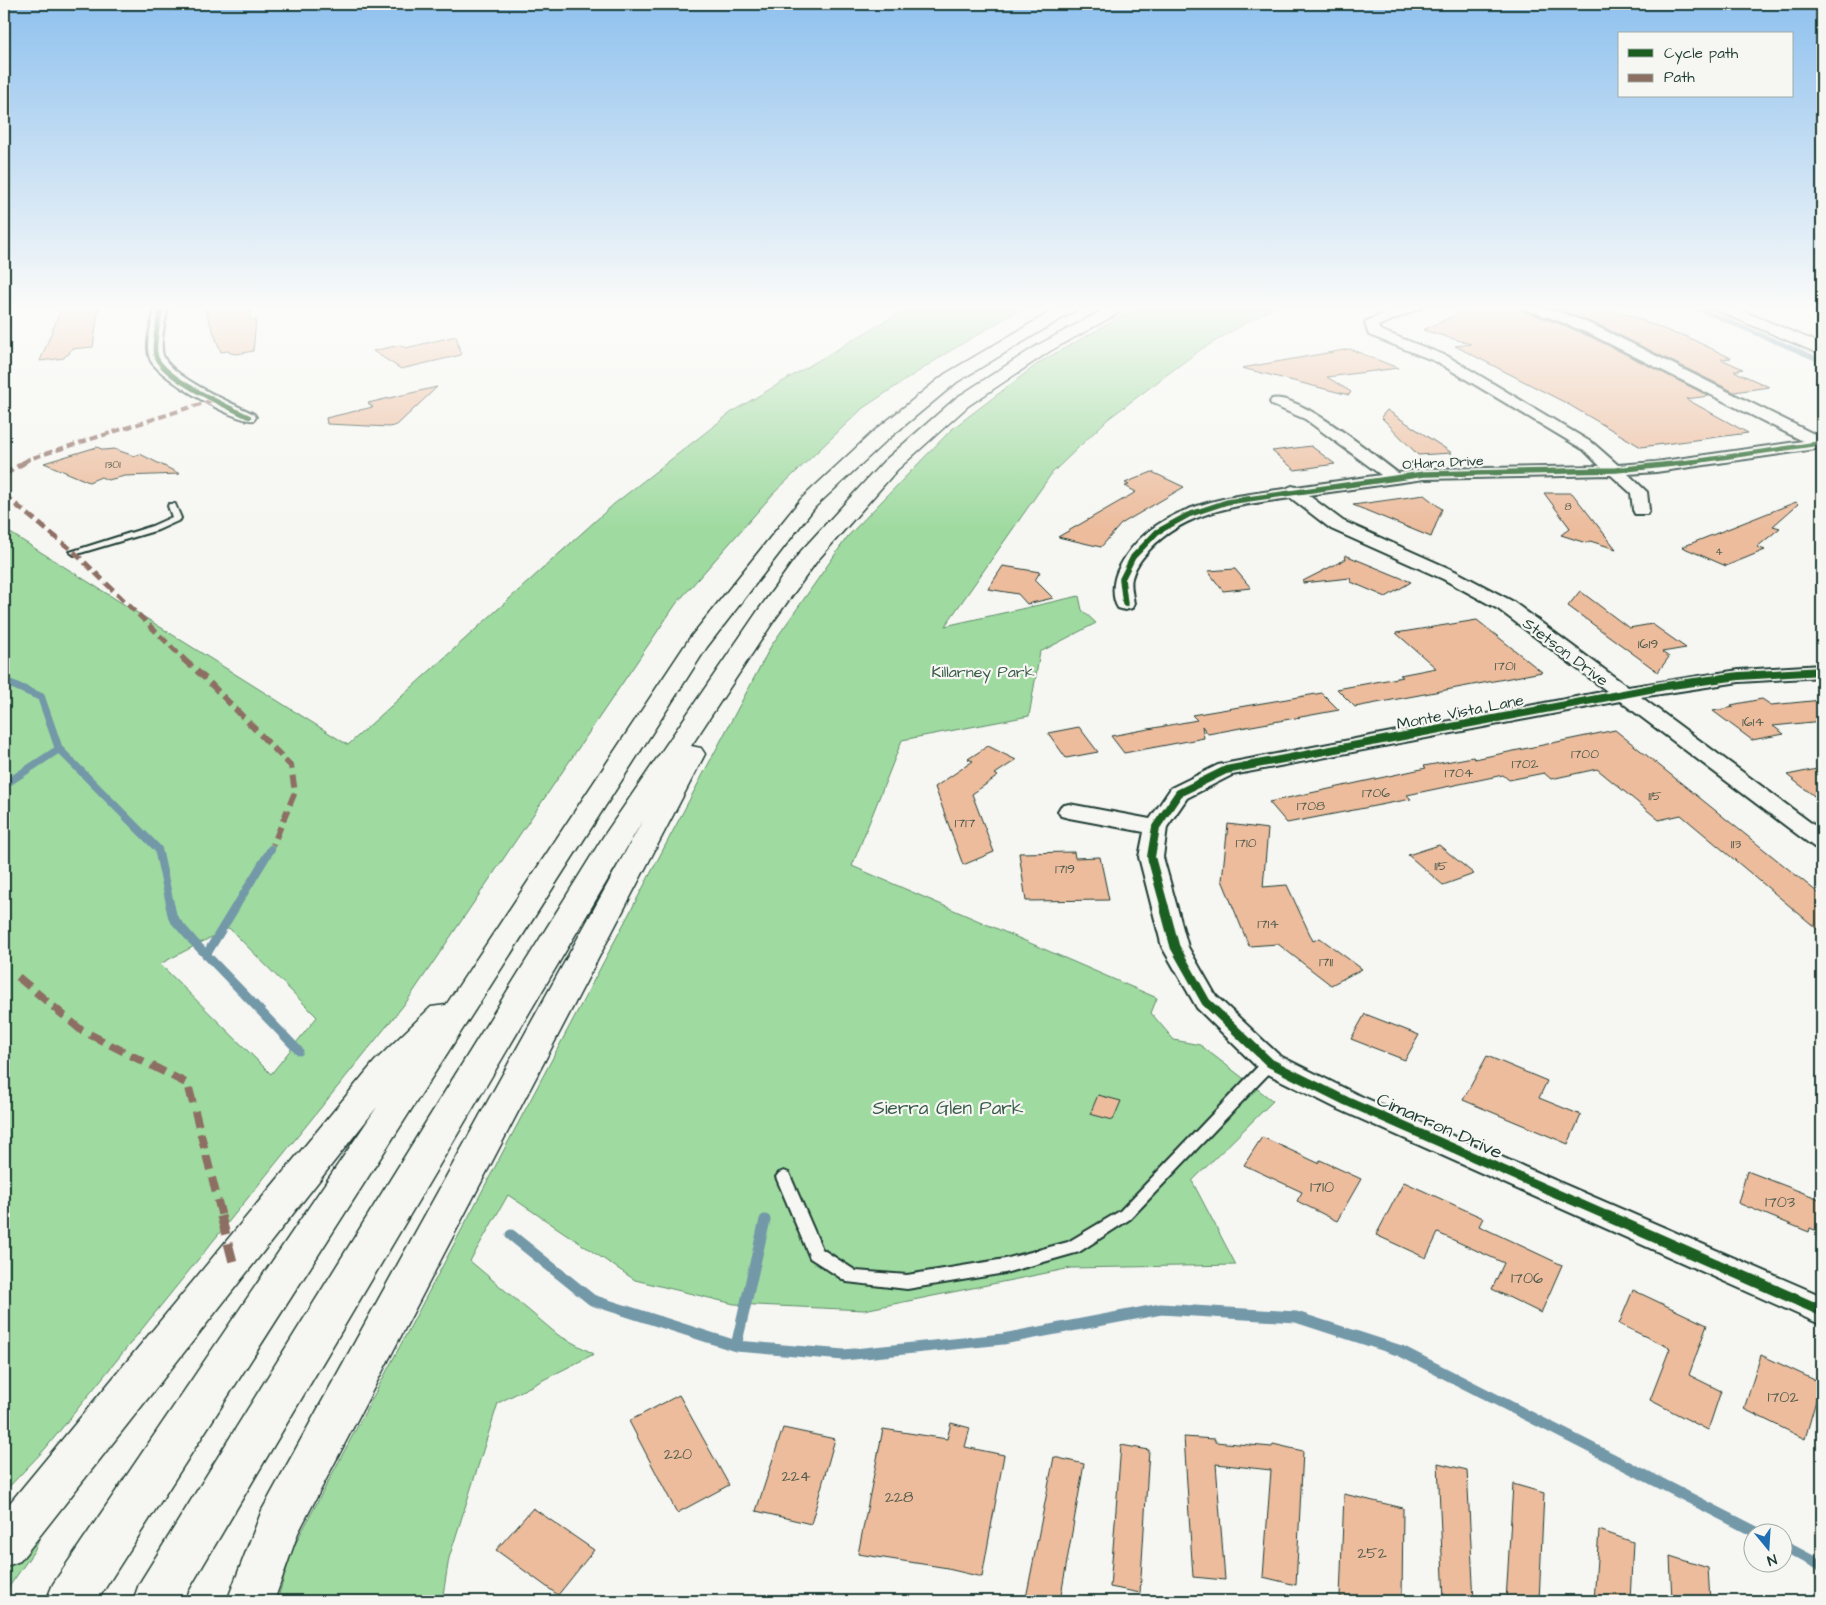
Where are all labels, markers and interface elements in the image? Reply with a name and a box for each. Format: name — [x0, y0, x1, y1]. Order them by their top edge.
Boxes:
legend — [1618, 32, 1794, 98]
text: Cycle path — [1664, 43, 1739, 65]
text: Path — [1664, 67, 1695, 88]
street label: O'Hara Drive — [1402, 451, 1485, 475]
house number: 1301 — [105, 457, 121, 472]
house number: 8 — [1564, 499, 1572, 514]
house number: 4 — [1715, 544, 1723, 559]
street label: Stetson Drive — [1518, 612, 1613, 691]
house number: 1619 — [1638, 634, 1658, 654]
house number: 1701 — [1494, 656, 1516, 676]
park label: Killarney Park — [932, 661, 1035, 684]
street label: Monte Vista Lane — [1395, 689, 1526, 735]
house number: 1614 — [1742, 712, 1764, 732]
house number: 1700 — [1571, 744, 1599, 764]
house number: 1702 — [1511, 754, 1539, 774]
house number: 1704 — [1445, 763, 1474, 783]
house number: 1706 — [1362, 783, 1390, 803]
house number: 115 — [1648, 786, 1662, 806]
house number: 1708 — [1297, 796, 1325, 816]
house number: 1717 — [955, 813, 976, 833]
house number: 1710 — [1235, 833, 1257, 853]
house number: 113 — [1731, 834, 1741, 854]
house number: 115 — [1434, 856, 1448, 876]
house number: 1719 — [1055, 859, 1075, 879]
house number: 1714 — [1257, 914, 1279, 934]
house number: 1711 — [1319, 952, 1333, 972]
street label: Cimarron Drive — [1372, 1087, 1507, 1166]
park label: Sierra Glen Park — [872, 1095, 1024, 1122]
house number: 1710 — [1310, 1176, 1334, 1198]
house number: 1703 — [1765, 1191, 1795, 1213]
house number: 1706 — [1511, 1267, 1543, 1289]
house number: 1702 — [1767, 1386, 1799, 1408]
house number: 220 — [664, 1443, 692, 1465]
house number: 224 — [781, 1465, 811, 1487]
house number: 228 — [885, 1486, 913, 1508]
north arrow — [1744, 1522, 1794, 1572]
house number: 252 — [1357, 1542, 1387, 1564]
text: N — [1764, 1549, 1779, 1570]

